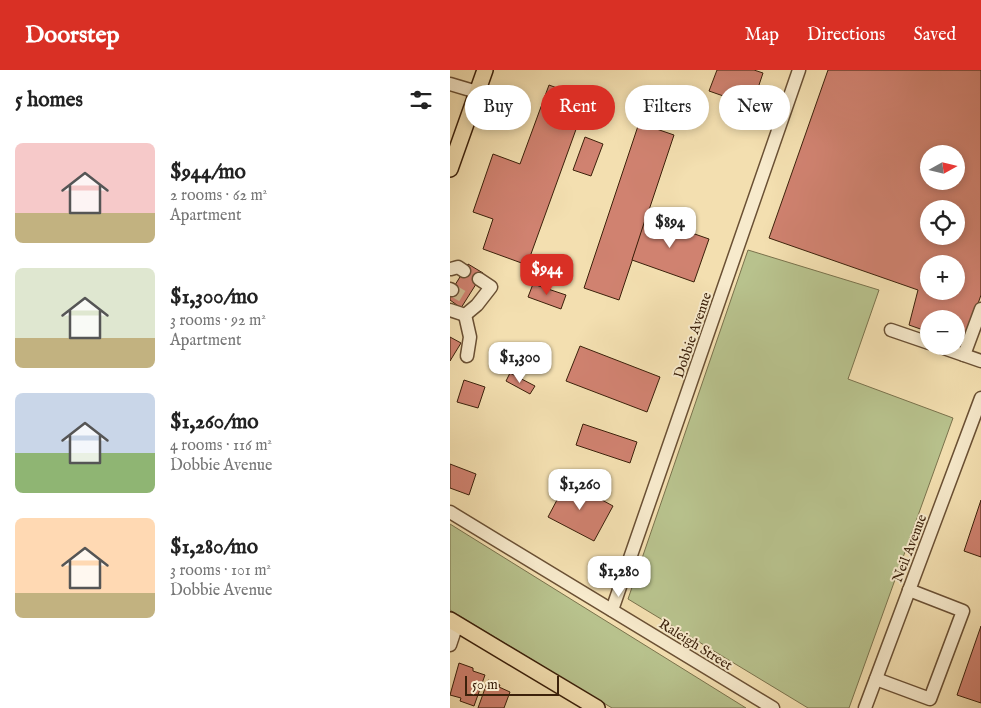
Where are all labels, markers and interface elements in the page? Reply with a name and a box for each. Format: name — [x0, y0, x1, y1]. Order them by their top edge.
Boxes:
text: Doorstep — [25, 20, 120, 51]
text: Map — [745, 24, 779, 47]
text: Directions — [807, 24, 885, 47]
text: Saved — [913, 24, 956, 47]
chip: Buy — [465, 85, 531, 130]
chip: Rent — [541, 85, 615, 130]
chip: Filters — [625, 85, 709, 130]
chip: New — [719, 85, 790, 130]
icon: filters — [407, 86, 435, 114]
text: 5 homes — [15, 87, 83, 114]
north arrow — [920, 145, 965, 190]
map controls — [920, 145, 965, 355]
text: $944/mo — [170, 159, 246, 186]
icon: home — [55, 163, 115, 223]
text: 2 rooms · 62 m² — [170, 186, 267, 206]
button: locate — [920, 200, 965, 245]
text: Apartment — [170, 206, 241, 226]
pin: $894 — [640, 206, 700, 249]
text: $894 — [655, 213, 685, 233]
pin: $944 — [517, 254, 577, 296]
button: + — [920, 255, 965, 300]
text: $944 — [531, 260, 563, 280]
text: $1,300/mo — [170, 284, 258, 311]
icon: home — [55, 288, 115, 348]
street label: Dobbie Avenue — [670, 289, 716, 381]
button: − — [920, 310, 965, 355]
text: 3 rooms · 92 m² — [170, 311, 266, 331]
text: Apartment — [170, 331, 241, 351]
pin: $1,300 — [479, 342, 561, 384]
text: $1,300 — [500, 348, 540, 368]
text: $1,260/mo — [170, 409, 259, 436]
icon: home — [55, 413, 115, 473]
text: 4 rooms · 116 m² — [170, 436, 272, 456]
text: Dobbie Avenue — [170, 456, 272, 476]
pin: $1,260 — [539, 468, 621, 511]
text: $1,260 — [559, 475, 601, 495]
street label: Neil Avenue — [889, 511, 931, 585]
text: $1,280/mo — [170, 534, 258, 561]
icon: home — [55, 538, 115, 598]
pin: $1,280 — [578, 556, 660, 598]
text: 3 rooms · 101 m² — [170, 561, 271, 581]
text: $1,280 — [599, 562, 639, 582]
text: Dobbie Avenue — [170, 581, 272, 601]
street label: Raleigh Street — [655, 615, 736, 675]
scale bar — [465, 673, 559, 696]
text: 50 m — [472, 676, 498, 694]

